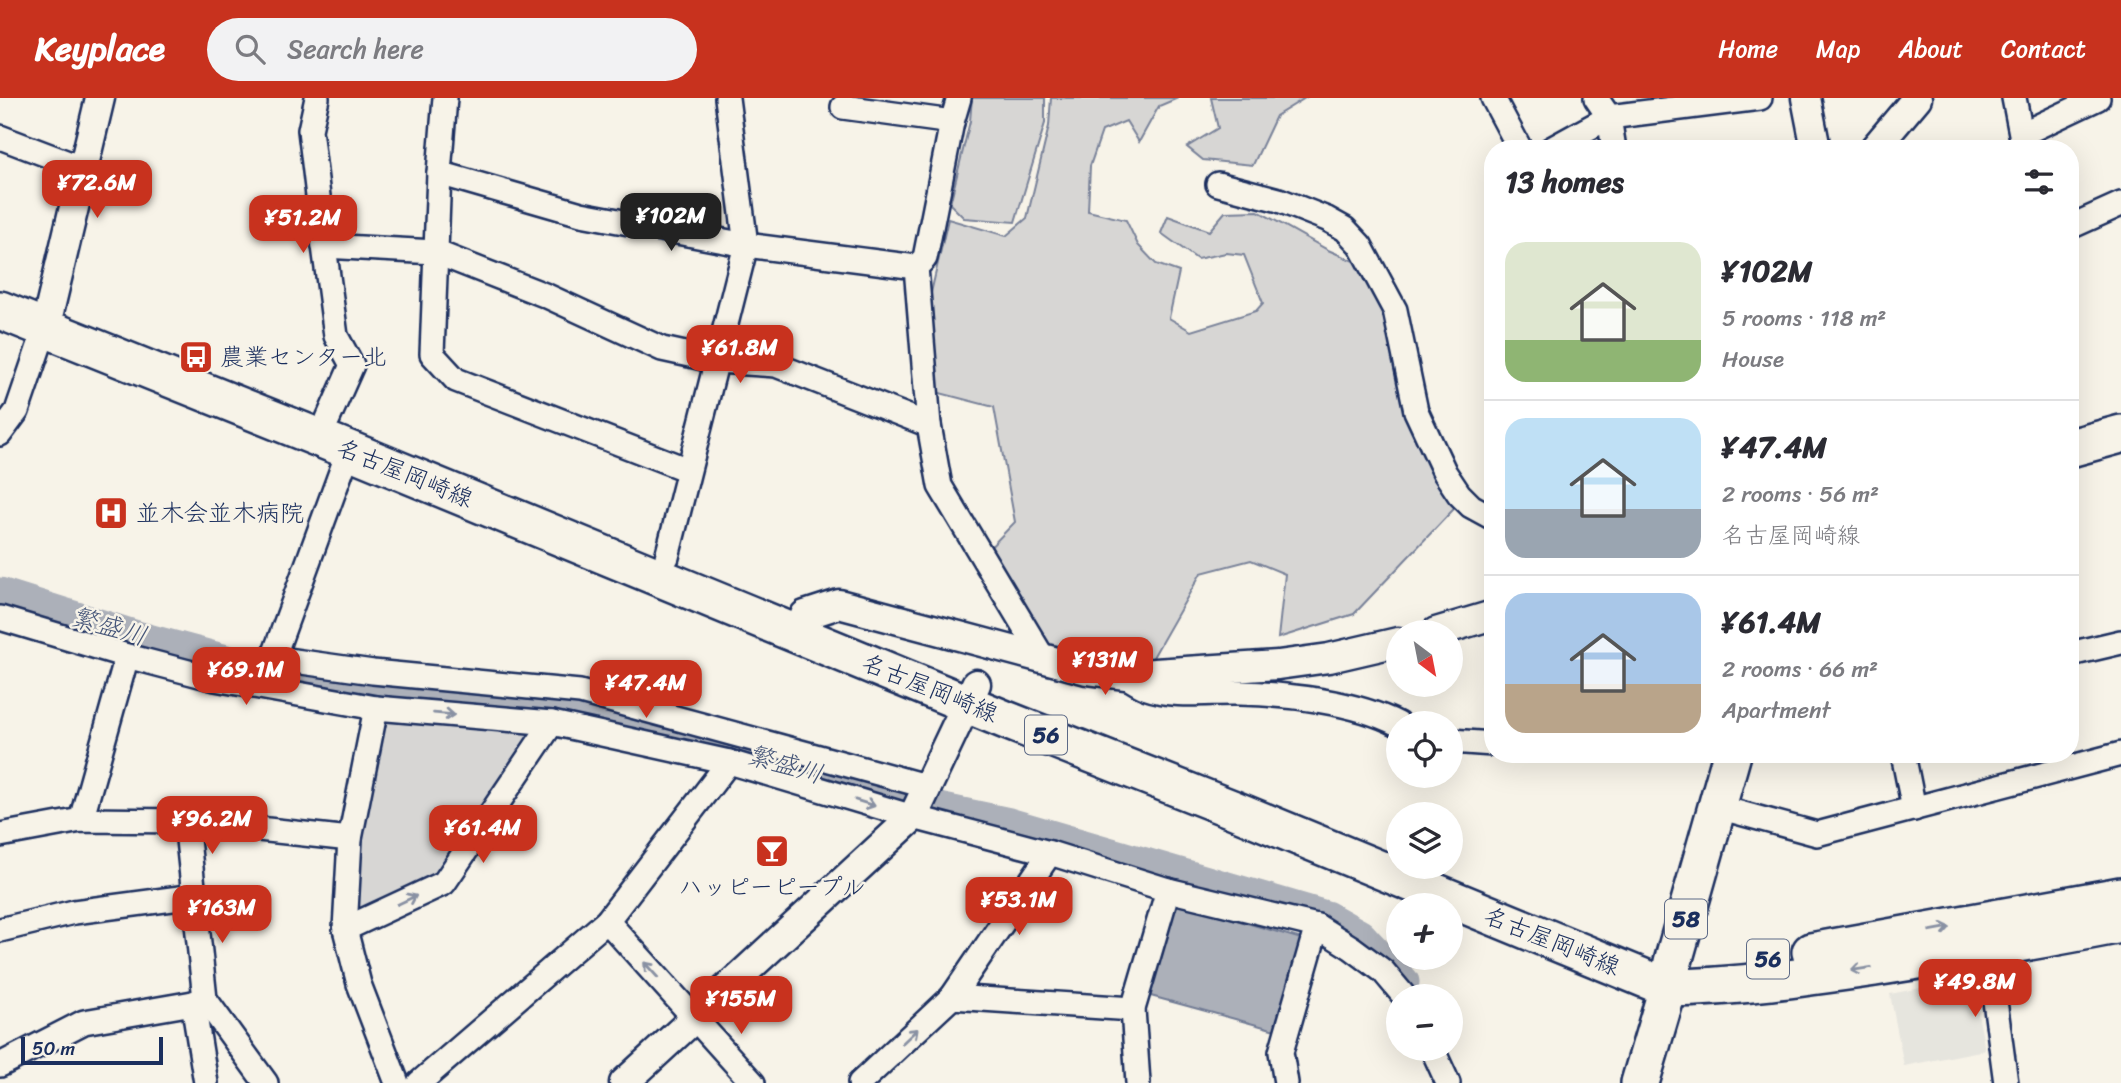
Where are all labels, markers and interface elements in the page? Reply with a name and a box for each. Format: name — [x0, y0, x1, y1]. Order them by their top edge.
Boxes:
search box — [207, 18, 697, 81]
text: Keyplace — [35, 20, 165, 78]
text: Search here — [287, 26, 424, 72]
text: Home — [1718, 28, 1778, 70]
text: Map — [1816, 28, 1860, 70]
text: About — [1898, 28, 1963, 70]
text: Contact — [2001, 28, 2086, 70]
icon: search — [231, 30, 269, 68]
text: 13 homes — [1505, 155, 1624, 209]
pin: ¥72.6M — [40, 160, 154, 220]
text: ¥72.6M — [58, 162, 136, 203]
icon: filters — [2020, 163, 2058, 201]
pin: ¥102M — [622, 194, 720, 253]
pin: ¥51.2M — [246, 195, 360, 255]
text: ¥102M — [636, 195, 706, 236]
text: ¥51.2M — [265, 197, 341, 238]
text: ¥102M — [1722, 244, 1812, 298]
icon: home — [1561, 270, 1645, 354]
text: 5 rooms · 118 m² — [1722, 298, 1886, 339]
pin: ¥61.8M — [683, 326, 797, 385]
text: ¥61.8M — [702, 327, 778, 368]
place label: 農業センター北 — [220, 336, 387, 378]
bus stop icon: 農業センター北 — [177, 338, 215, 376]
text: House — [1722, 339, 1784, 380]
text: ¥47.4M — [1722, 420, 1827, 474]
street label: 名古屋岡崎線 — [330, 427, 480, 519]
icon: home — [1561, 446, 1645, 530]
text: 2 rooms · 56 m² — [1722, 474, 1879, 515]
place label: 並木会並木病院 — [136, 492, 304, 534]
hospital icon: 並木会並木病院 — [92, 494, 130, 532]
text: 名古屋岡崎線 — [1722, 515, 1860, 556]
water label: 繁盛川 — [65, 593, 153, 659]
text: ¥61.4M — [1722, 595, 1821, 649]
north arrow — [1386, 620, 1463, 696]
map controls — [1386, 620, 1463, 1061]
icon: home — [1561, 621, 1645, 705]
pin: ¥131M — [1056, 638, 1154, 697]
text: ¥131M — [1073, 639, 1137, 680]
street label: 名古屋岡崎線 — [855, 642, 1005, 734]
pin: ¥69.1M — [189, 648, 303, 707]
text: ¥69.1M — [208, 649, 284, 690]
text: 2 rooms · 66 m² — [1722, 649, 1878, 690]
pin: ¥47.4M — [589, 660, 703, 720]
text: ¥47.4M — [606, 662, 686, 703]
text: Apartment — [1722, 690, 1831, 731]
one-way arrow — [432, 708, 454, 721]
button: locate — [1386, 711, 1463, 788]
road number: 56 — [1025, 716, 1067, 754]
water label: 繁盛川 — [741, 731, 829, 797]
pin: ¥96.2M — [155, 796, 269, 856]
text: ¥96.2M — [173, 798, 251, 839]
one-way arrow — [854, 798, 876, 811]
button: layers — [1386, 802, 1463, 879]
pin: ¥61.4M — [426, 806, 540, 865]
text: ¥61.4M — [445, 807, 521, 848]
bar icon: ハッピーピープル — [753, 832, 791, 870]
place label: ハッピーピープル — [678, 866, 866, 908]
pin: ¥53.1M — [962, 878, 1076, 937]
text: ¥53.1M — [981, 879, 1057, 920]
pin: ¥163M — [173, 886, 271, 945]
text: ¥163M — [188, 887, 256, 928]
one-way arrow — [396, 893, 417, 907]
button: + — [1386, 893, 1463, 970]
street label: 名古屋岡崎線 — [1477, 895, 1627, 987]
road number: 58 — [1665, 900, 1707, 939]
one-way arrow — [1928, 922, 1951, 935]
road number: 56 — [1747, 940, 1789, 978]
pin: ¥49.8M — [1918, 960, 2032, 1019]
one-way arrow — [643, 961, 659, 979]
text: ¥49.8M — [1935, 961, 2015, 1002]
one-way arrow — [1850, 963, 1873, 976]
pin: ¥155M — [692, 976, 790, 1036]
text: ¥155M — [706, 978, 776, 1019]
button: − — [1386, 984, 1463, 1061]
one-way arrow — [901, 1028, 918, 1045]
text: 50 m — [32, 1032, 75, 1065]
scale bar — [21, 1034, 163, 1066]

